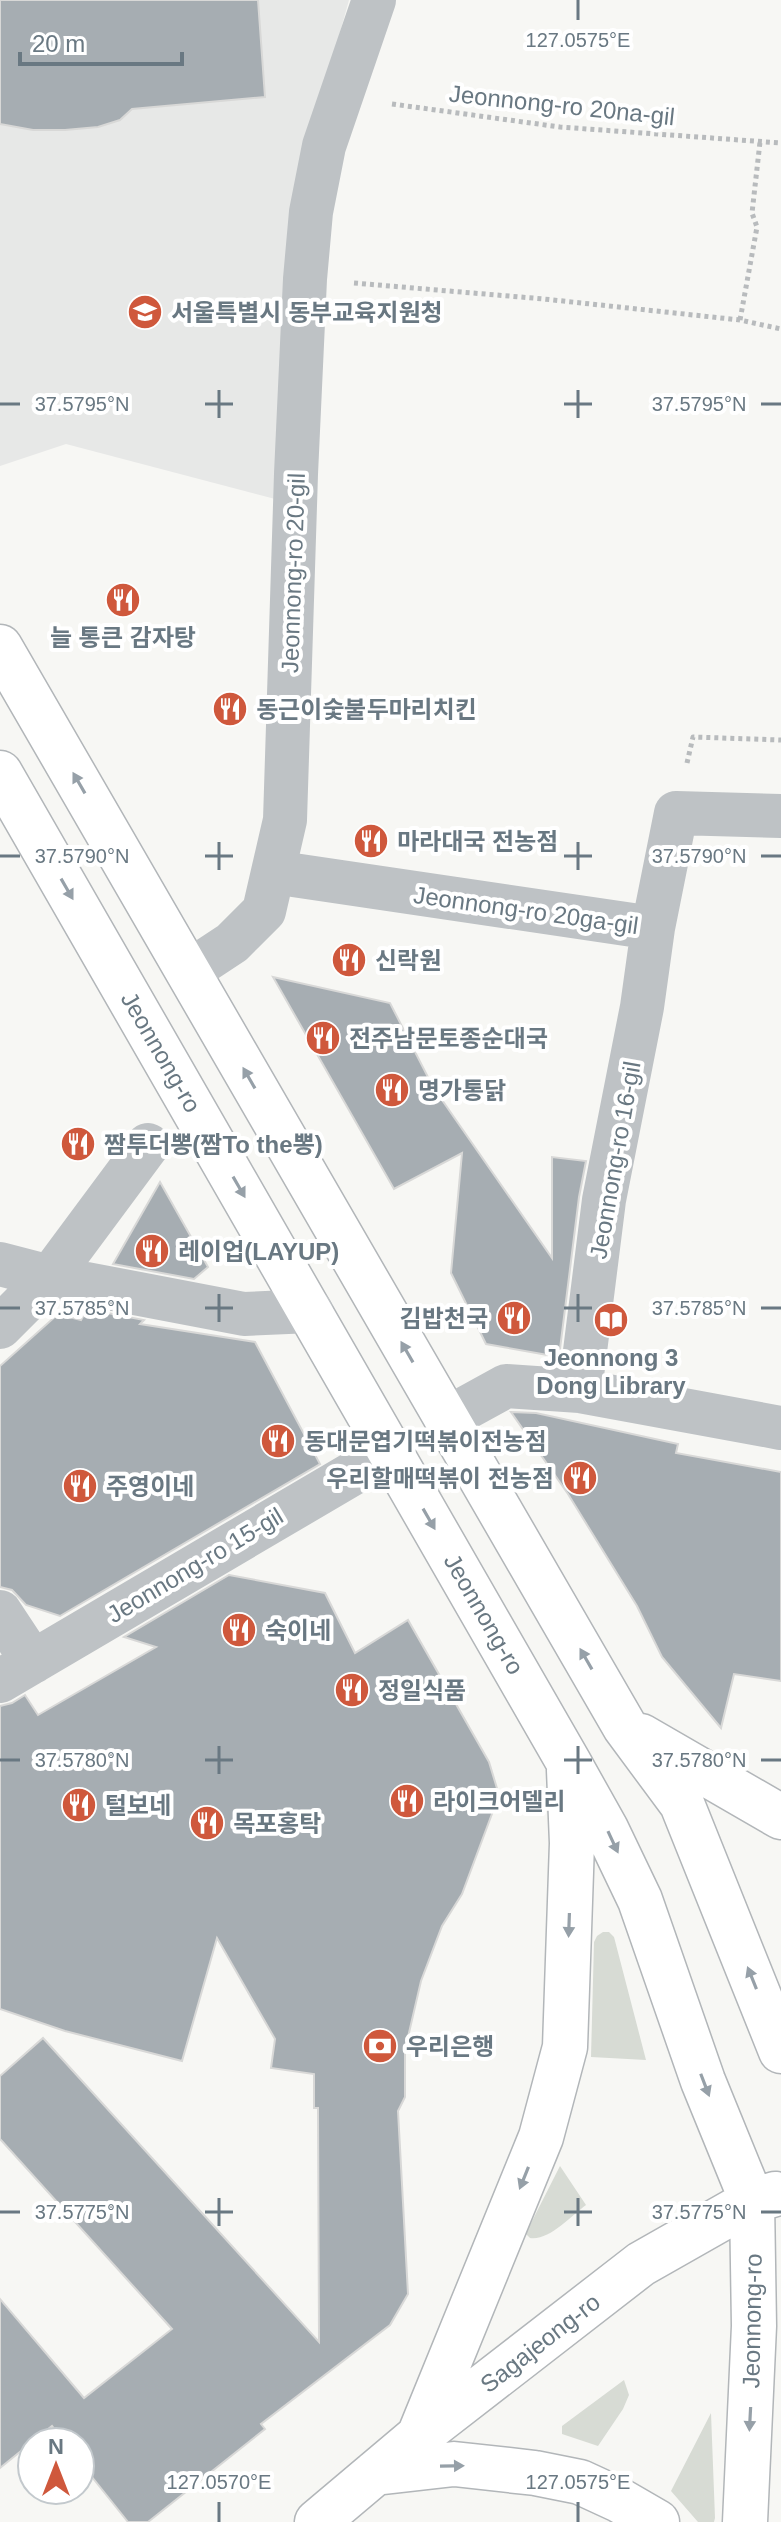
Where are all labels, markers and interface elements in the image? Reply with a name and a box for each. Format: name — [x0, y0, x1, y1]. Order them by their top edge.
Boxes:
scale bar — [20, 16, 182, 66]
text: 127.0575°E — [526, 29, 630, 51]
text: 20 m — [32, 30, 85, 57]
street label: Jeonnong-ro 20na-gil — [448, 80, 676, 130]
school or university icon: 서울특별시 동부교육지원청 — [126, 293, 164, 331]
place label: 서울특별시 동부교육지원청 — [171, 299, 443, 326]
text: 37.5795°N — [35, 393, 129, 415]
text: 37.5795°N — [652, 393, 746, 415]
street label: Jeonnong-ro 20-gil — [276, 473, 310, 673]
restaurant icon: 늘 통큰 감자탕 — [104, 581, 142, 619]
place label: 늘 통큰 감자탕 — [50, 624, 196, 651]
restaurant icon: 동근이숯불두마리치킨 — [211, 690, 249, 728]
place label: 동근이숯불두마리치킨 — [256, 696, 477, 723]
one-way arrow — [72, 772, 86, 794]
restaurant icon: 마라대국 전농점 — [352, 822, 390, 860]
place label: 마라대국 전농점 — [397, 828, 558, 855]
text: 37.5790°N — [35, 845, 129, 867]
text: 37.5790°N — [652, 845, 746, 867]
one-way arrow — [60, 878, 74, 901]
street label: Jeonnong-ro 20ga-gil — [412, 881, 640, 939]
restaurant icon: 신락원 — [330, 941, 368, 979]
place label: 신락원 — [375, 947, 441, 974]
street label: Jeonnong-ro — [116, 987, 206, 1117]
restaurant icon: 전주남문토종순대국 — [304, 1019, 342, 1057]
place label: 전주남문토종순대국 — [349, 1025, 548, 1052]
street label: Jeonnong-ro 16-gil — [584, 1059, 646, 1261]
one-way arrow — [242, 1067, 256, 1089]
restaurant icon: 명가통닭 — [373, 1071, 411, 1109]
place label: 명가통닭 — [418, 1077, 506, 1104]
restaurant icon: 짬투더뽕(짬To the뽕) — [59, 1125, 97, 1163]
place label: 짬투더뽕(짬To the뽕) — [104, 1131, 323, 1158]
one-way arrow — [232, 1176, 246, 1198]
restaurant icon: 레이업(LAYUP) — [133, 1232, 171, 1270]
place label: 레이업(LAYUP) — [178, 1238, 339, 1265]
text: 37.5785°N — [35, 1297, 129, 1319]
text: 37.5785°N — [652, 1297, 746, 1319]
restaurant icon: 김밥천국 — [495, 1299, 533, 1337]
library icon: Jeonnong 3 Dong Library — [592, 1301, 630, 1339]
place label: 김밥천국 — [400, 1305, 488, 1332]
one-way arrow — [400, 1341, 414, 1363]
place label: Jeonnong 3 Dong Library — [536, 1344, 686, 1399]
restaurant icon: 동대문엽기떡볶이전농점 — [259, 1422, 297, 1460]
place label: 동대문엽기떡볶이전농점 — [304, 1428, 547, 1455]
restaurant icon: 우리할매떡볶이 전농점 — [561, 1459, 599, 1497]
place label: 우리할매떡볶이 전농점 — [327, 1465, 554, 1492]
restaurant icon: 주영이네 — [61, 1467, 99, 1505]
place label: 주영이네 — [106, 1473, 194, 1500]
street label: Jeonnong-ro 15-gil — [102, 1502, 288, 1628]
one-way arrow — [422, 1508, 436, 1530]
street label: Jeonnong-ro — [439, 1549, 529, 1679]
restaurant icon: 숙이네 — [220, 1611, 258, 1649]
place label: 숙이네 — [265, 1617, 331, 1644]
one-way arrow — [579, 1648, 593, 1670]
restaurant icon: 정일식품 — [333, 1671, 371, 1709]
place label: 정일식품 — [378, 1677, 466, 1704]
text: 37.5780°N — [35, 1749, 129, 1771]
text: 37.5780°N — [652, 1749, 746, 1771]
restaurant icon: 라이크어델리 — [388, 1782, 426, 1820]
restaurant icon: 털보네 — [60, 1786, 98, 1824]
place label: 라이크어델리 — [433, 1788, 565, 1815]
place label: 털보네 — [105, 1792, 171, 1819]
restaurant icon: 목포홍탁 — [188, 1804, 226, 1842]
place label: 목포홍탁 — [233, 1810, 321, 1837]
one-way arrow — [606, 1831, 620, 1854]
one-way arrow — [562, 1913, 575, 1938]
one-way arrow — [745, 1966, 758, 1990]
bank icon: 우리은행 — [361, 2027, 399, 2065]
place label: 우리은행 — [406, 2033, 494, 2060]
one-way arrow — [699, 2073, 712, 2097]
one-way arrow — [518, 2166, 531, 2190]
text: 37.5775°N — [35, 2201, 129, 2223]
text: 37.5775°N — [652, 2201, 746, 2223]
street label: Jeonnong-ro — [737, 2253, 767, 2389]
street label: Sagajeong-ro — [475, 2288, 605, 2398]
one-way arrow — [743, 2407, 756, 2432]
north arrow — [16, 2426, 96, 2506]
text: N — [48, 2434, 64, 2459]
one-way arrow — [440, 2460, 465, 2472]
text: 127.0570°E — [167, 2471, 271, 2493]
text: 127.0575°E — [526, 2471, 630, 2493]

